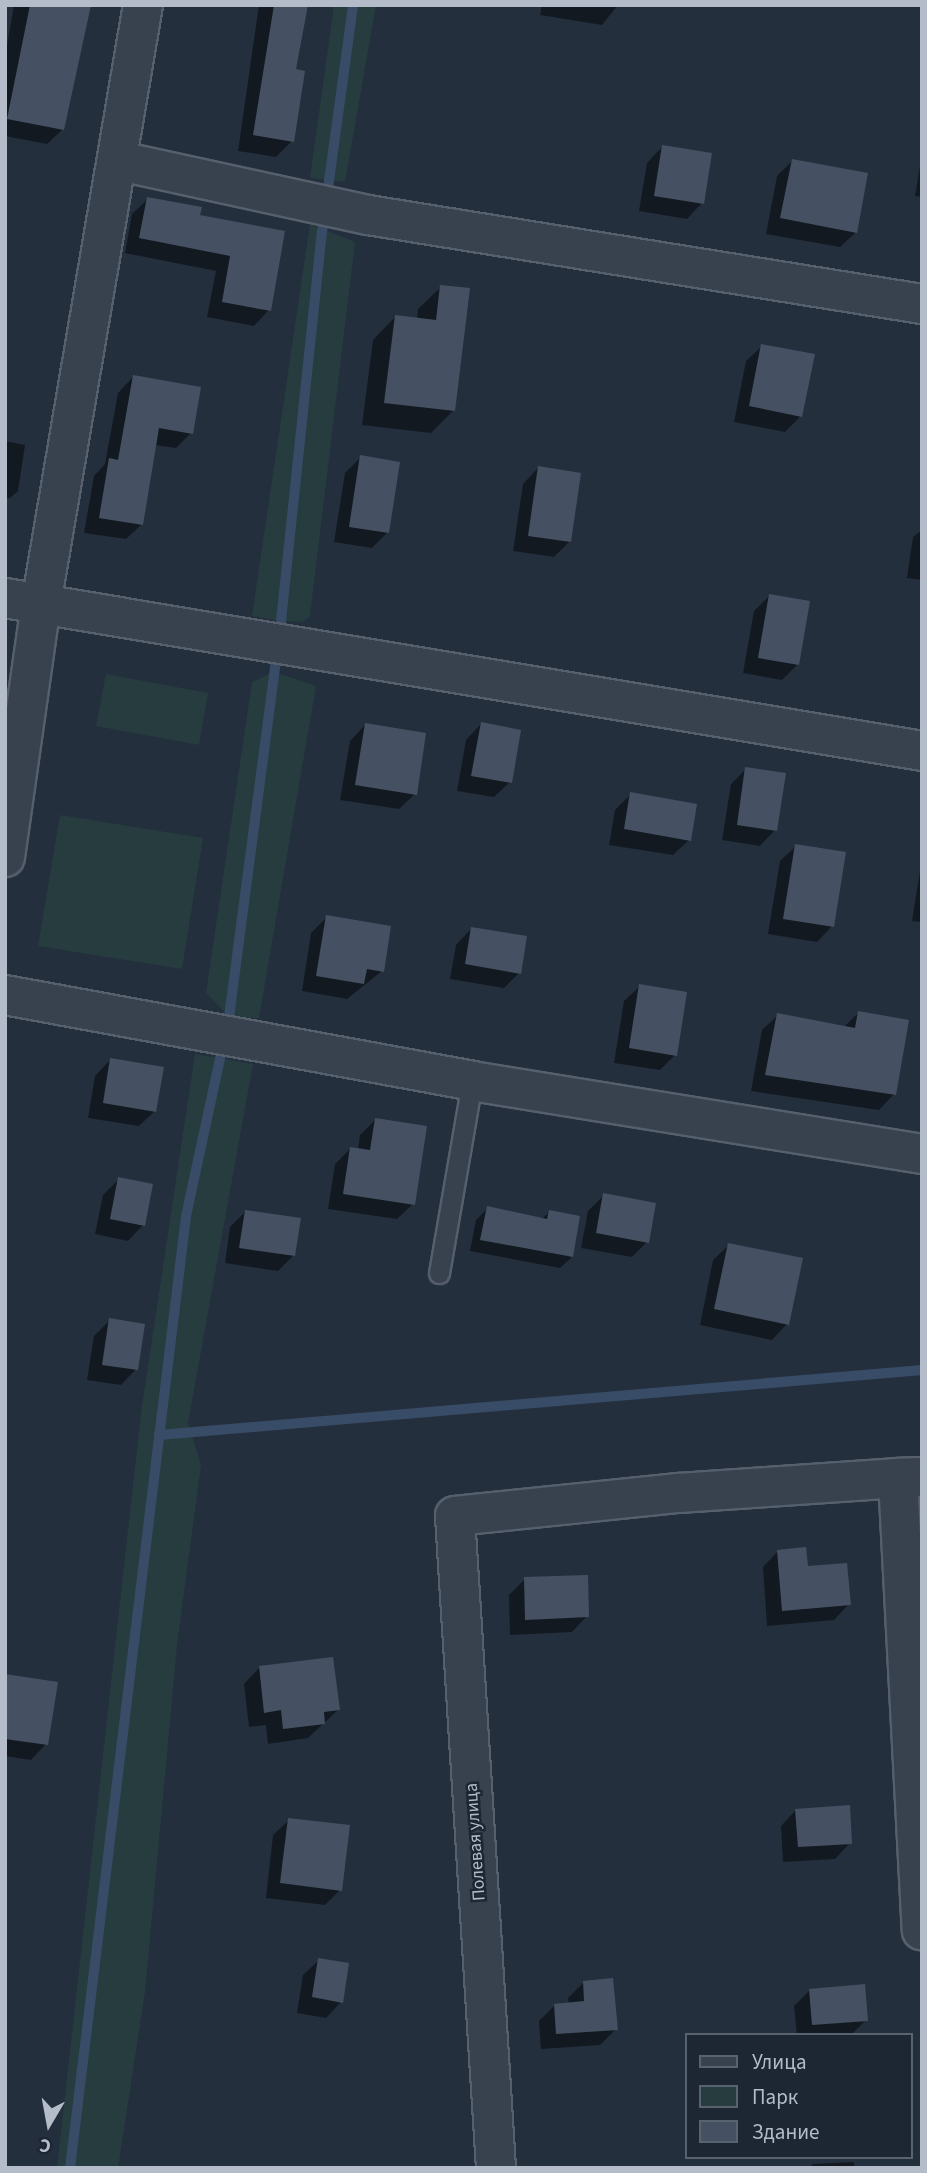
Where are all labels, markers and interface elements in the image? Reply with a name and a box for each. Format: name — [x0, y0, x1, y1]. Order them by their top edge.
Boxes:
street label: Полевая улица — [461, 1782, 491, 1902]
legend — [685, 2033, 913, 2159]
text: Улица — [752, 2047, 807, 2077]
text: Парк — [752, 2082, 798, 2112]
north arrow — [14, 2089, 84, 2159]
text: Здание — [752, 2117, 820, 2147]
text: С — [37, 2131, 53, 2159]

